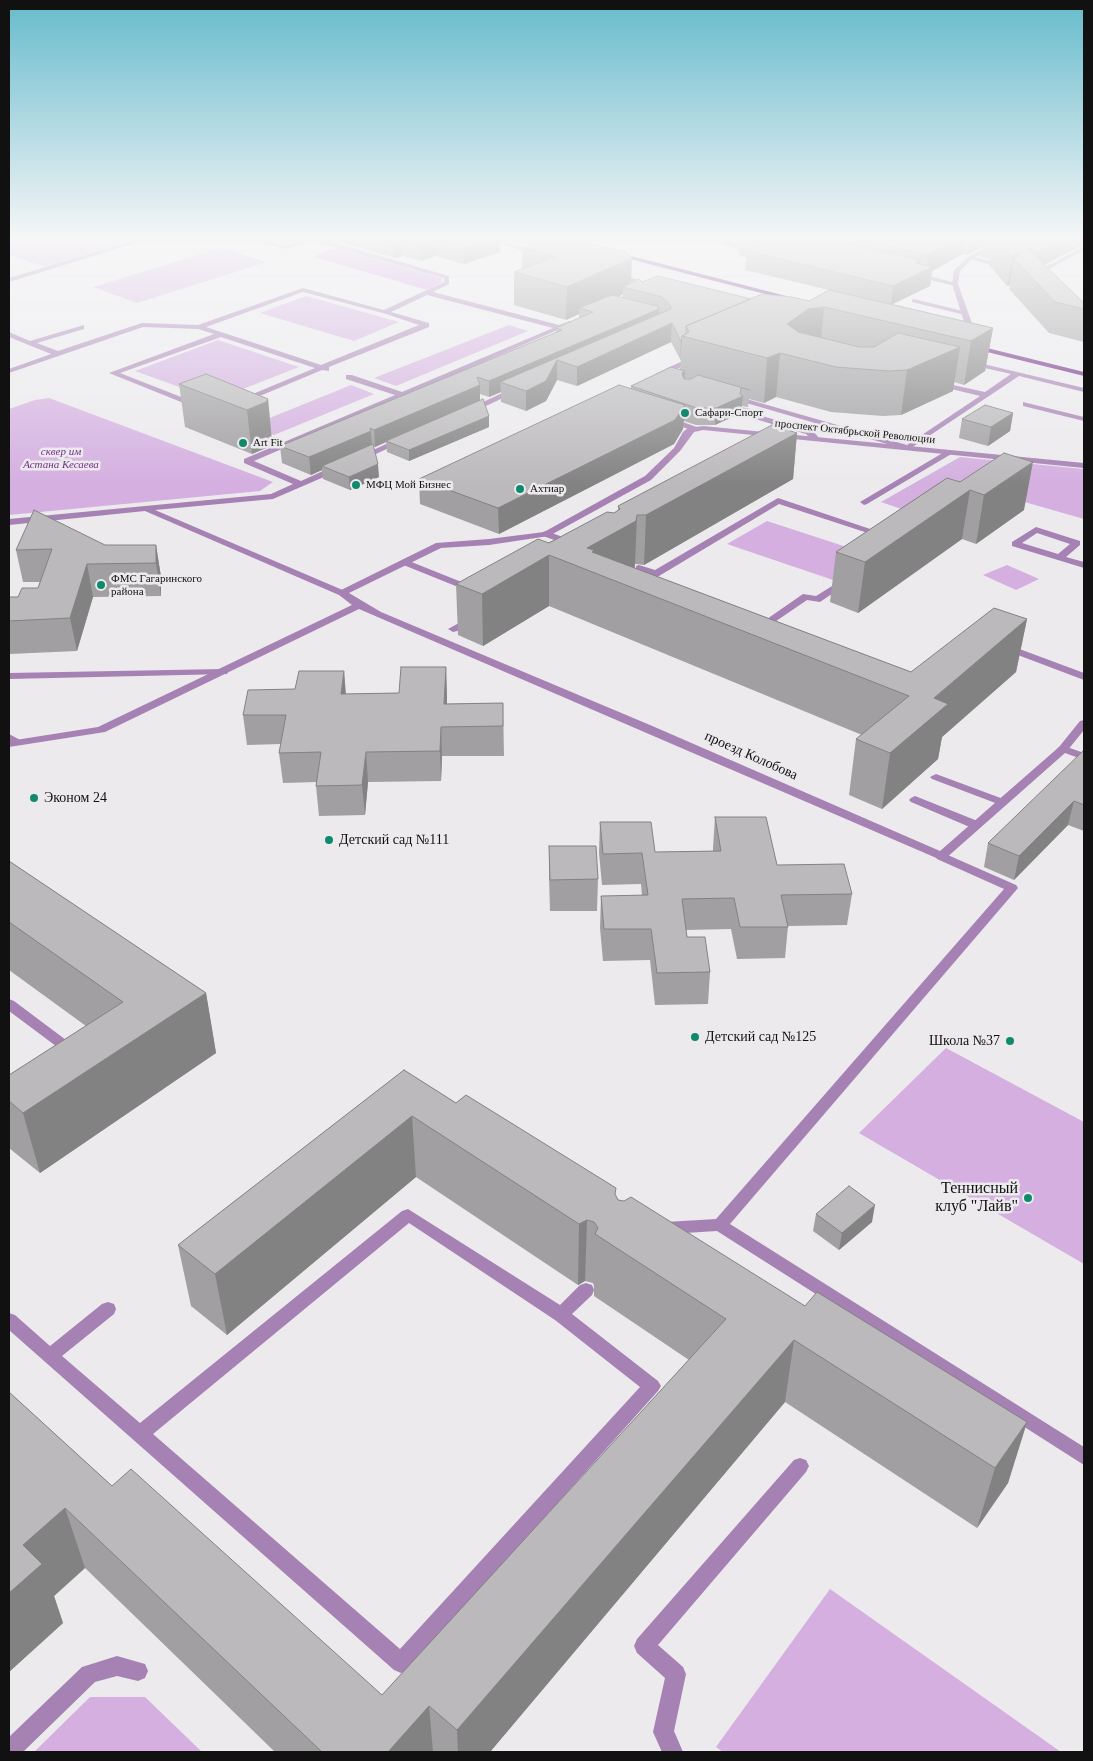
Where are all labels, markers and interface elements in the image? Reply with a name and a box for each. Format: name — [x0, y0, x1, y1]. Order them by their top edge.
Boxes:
place label: Сафари-Спорт — [695, 406, 763, 420]
marker: Сафари-Спорт — [679, 407, 691, 419]
street label: проспект Октябрьской Революции — [774, 417, 936, 447]
place label: Art Fit — [253, 436, 283, 450]
marker: Art Fit — [237, 437, 249, 449]
park label: сквер им Астана Кесаева — [23, 445, 99, 471]
place label: МФЦ Мой Бизнес — [366, 478, 451, 492]
marker: МФЦ Мой Бизнес — [350, 479, 362, 491]
place label: Ахтиар — [530, 482, 564, 496]
marker: Ахтиар — [514, 483, 526, 495]
place label: ФМС Гагаринского района — [111, 572, 202, 598]
marker: ФМС Гагаринского района — [95, 579, 107, 591]
street label: проезд Колобова — [702, 728, 800, 784]
place label: Эконом 24 — [44, 790, 107, 806]
marker: Эконом 24 — [28, 792, 40, 804]
place label: Детский сад №111 — [339, 832, 449, 848]
marker: Детский сад №111 — [323, 834, 335, 846]
place label: Детский сад №125 — [705, 1029, 816, 1045]
marker: Детский сад №125 — [689, 1031, 701, 1043]
place label: Школа №37 — [929, 1033, 1000, 1049]
marker: Школа №37 — [1004, 1035, 1016, 1047]
place label: Теннисный клуб "Лайв" — [935, 1179, 1018, 1217]
marker: Теннисный клуб "Лайв" — [1022, 1192, 1034, 1204]

